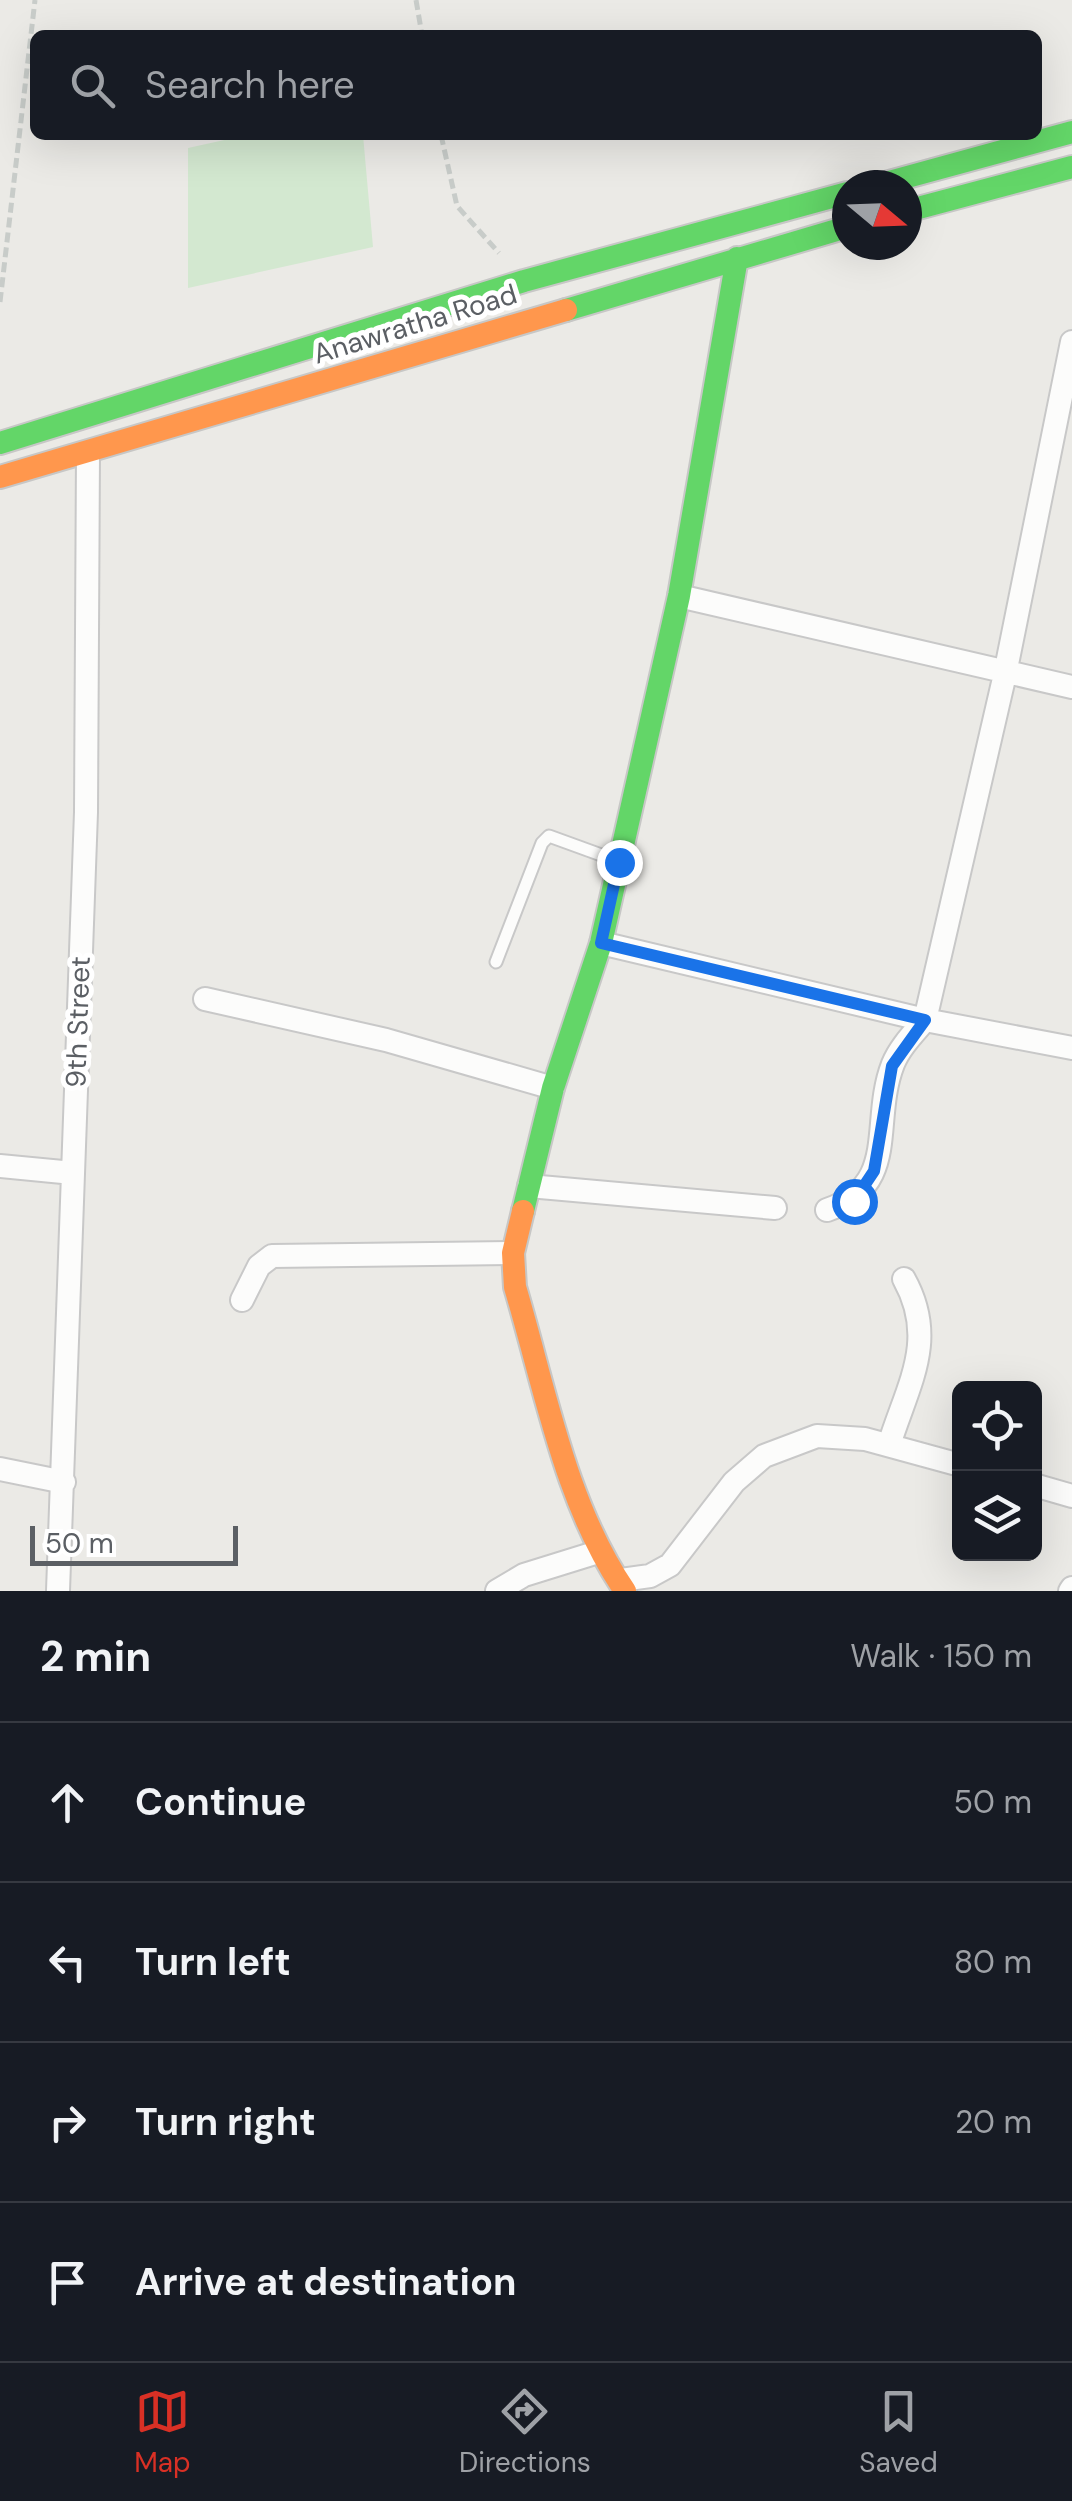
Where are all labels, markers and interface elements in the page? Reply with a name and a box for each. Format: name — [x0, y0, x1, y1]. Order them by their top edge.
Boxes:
search box — [30, 30, 1042, 140]
icon: search — [65, 58, 120, 113]
text: Search here — [145, 60, 355, 110]
north arrow — [832, 170, 922, 260]
street label: Anawratha Road — [309, 275, 521, 373]
route end — [597, 840, 643, 886]
street label: 9th Street — [57, 956, 99, 1088]
route start — [832, 1179, 878, 1225]
map controls — [952, 1381, 1042, 1561]
button: locate — [952, 1381, 1042, 1471]
button: layers — [952, 1471, 1042, 1561]
scale bar — [30, 1521, 238, 1566]
text: 50 m — [45, 1525, 114, 1562]
text: 2 min — [40, 1629, 151, 1684]
text: Walk · 150 m — [850, 1635, 1032, 1677]
icon: ahead — [40, 1775, 95, 1830]
text: Continue — [135, 1777, 306, 1827]
text: 50 m — [954, 1781, 1032, 1823]
icon: left — [40, 1935, 95, 1990]
text: Turn left — [135, 1937, 291, 1987]
text: 80 m — [954, 1941, 1032, 1983]
icon: right — [40, 2095, 95, 2150]
text: Turn right — [135, 2097, 316, 2147]
text: 20 m — [955, 2101, 1032, 2143]
icon: arrive — [40, 2255, 95, 2310]
text: Arrive at destination — [135, 2257, 517, 2307]
tab: Map — [134, 2384, 191, 2481]
tab: Directions — [459, 2384, 591, 2481]
tab: Saved — [859, 2384, 938, 2481]

